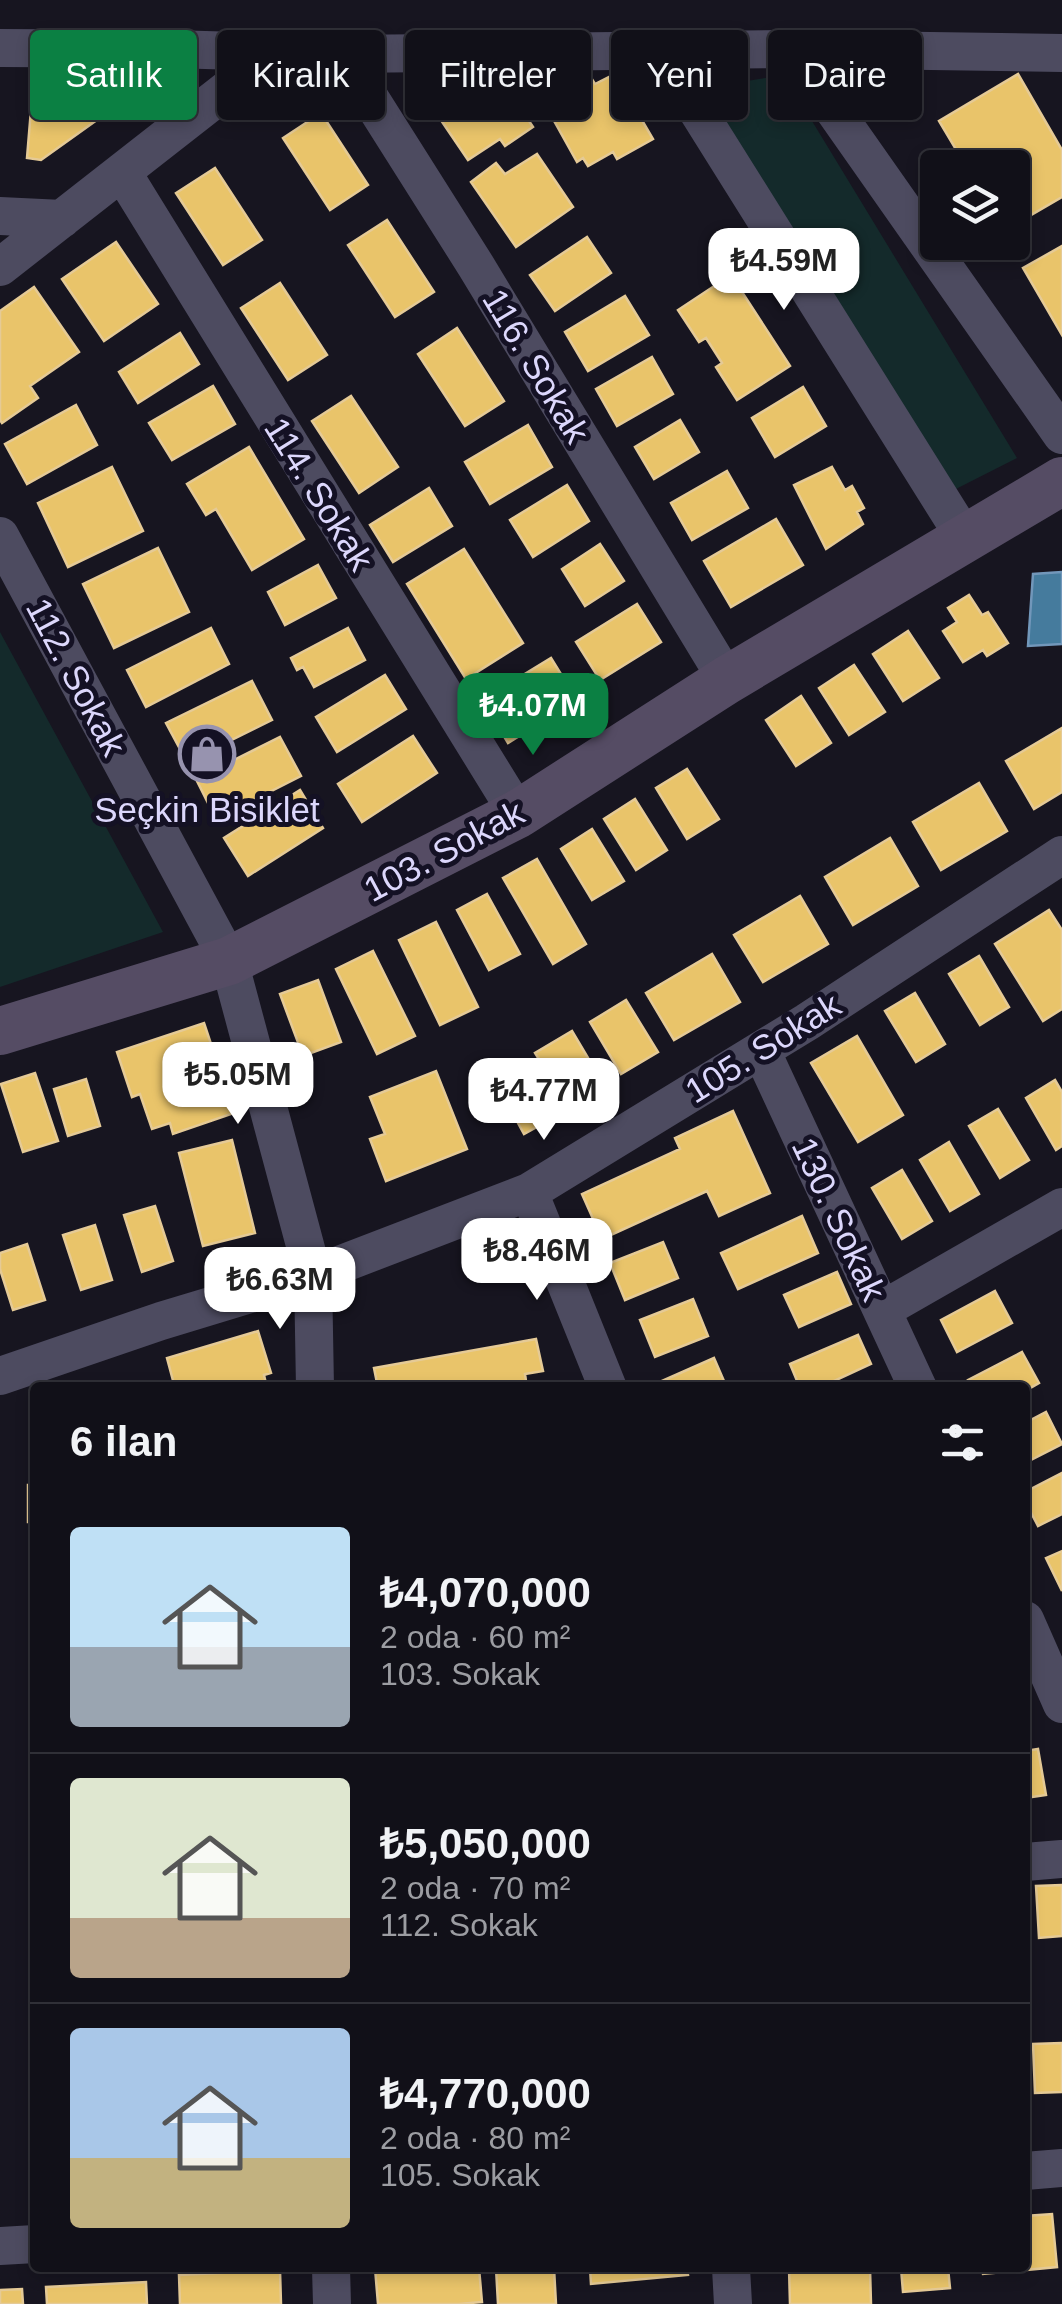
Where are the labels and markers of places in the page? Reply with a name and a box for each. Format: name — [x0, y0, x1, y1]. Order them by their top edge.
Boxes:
pin: ₺4.59M — [703, 228, 865, 313]
pin: ₺4.07M — [452, 673, 614, 758]
shop icon: Seçkin Bisiklet — [177, 724, 237, 784]
place label: Seçkin Bisiklet — [94, 790, 320, 829]
pin: ₺5.05M — [157, 1042, 319, 1127]
pin: ₺4.77M — [463, 1058, 625, 1143]
pin: ₺8.46M — [456, 1218, 618, 1303]
pin: ₺6.63M — [199, 1247, 361, 1332]

